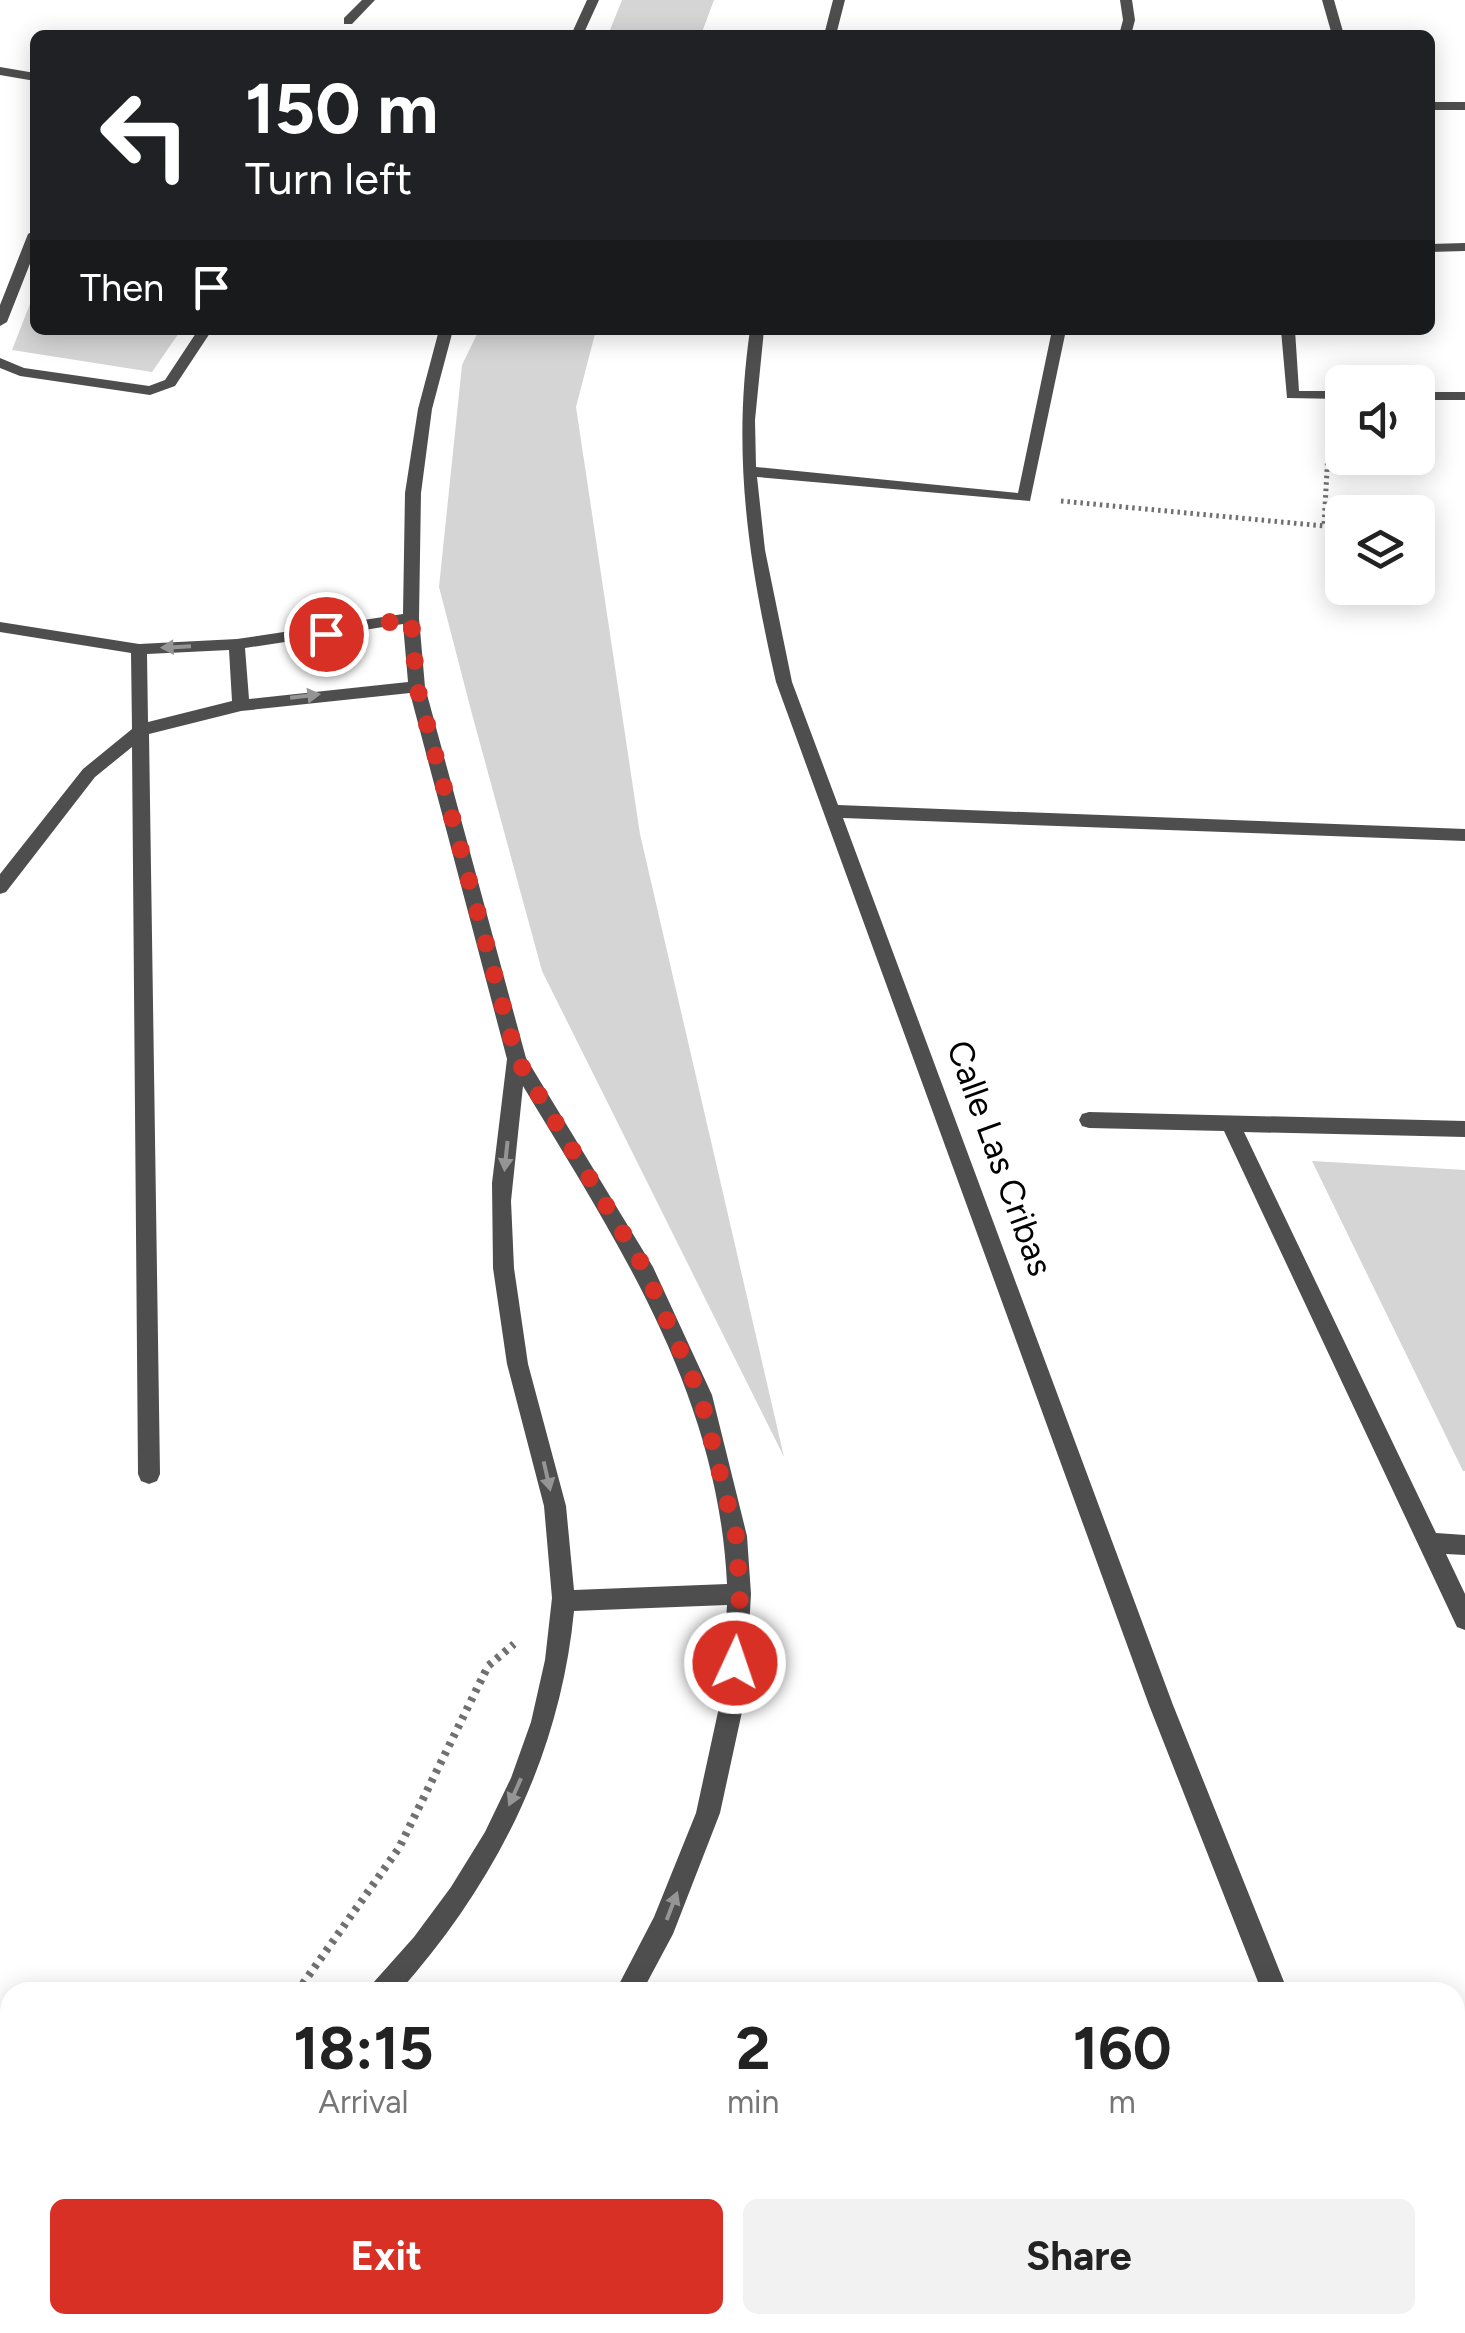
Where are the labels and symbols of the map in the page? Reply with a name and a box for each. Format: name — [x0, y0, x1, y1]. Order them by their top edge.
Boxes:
pin — [284, 592, 369, 677]
one-way arrow — [160, 639, 192, 655]
one-way arrow — [289, 688, 321, 704]
street label: Calle Las Cribas — [938, 1035, 1062, 1281]
one-way arrow — [498, 1140, 514, 1172]
one-way arrow — [539, 1461, 555, 1492]
position arrow — [683, 1611, 787, 1715]
one-way arrow — [507, 1777, 523, 1807]
one-way arrow — [665, 1890, 680, 1920]

